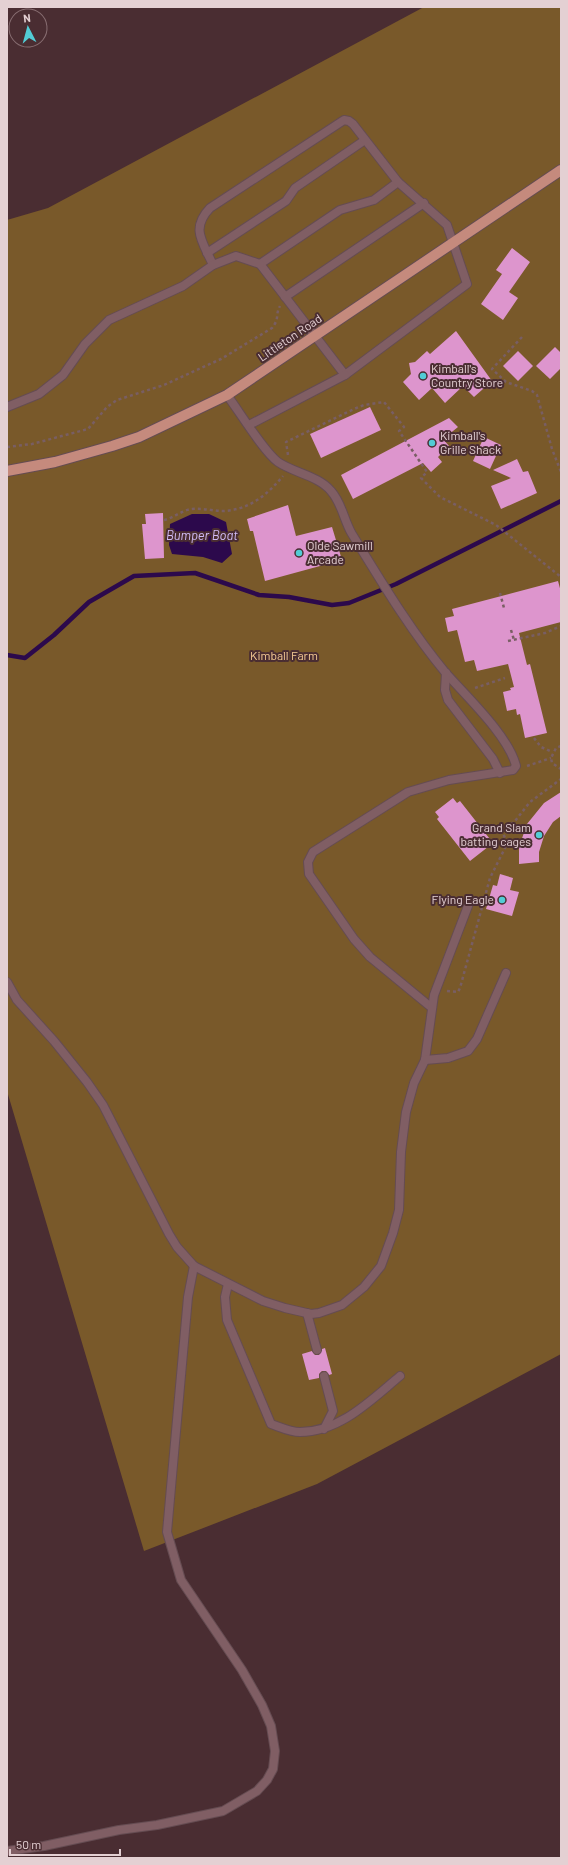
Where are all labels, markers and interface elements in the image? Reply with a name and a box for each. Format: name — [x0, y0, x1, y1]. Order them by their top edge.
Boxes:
north arrow — [8, 8, 48, 48]
text: N — [23, 11, 31, 24]
street label: Littleton Road — [255, 311, 324, 364]
place label: Kimball's Country Store — [431, 361, 503, 389]
marker: Kimball's Country Store — [418, 371, 428, 381]
place label: Kimball's Grille Shack — [440, 428, 501, 456]
marker: Kimball's Grille Shack — [427, 438, 437, 448]
water label: Bumper Boat — [166, 527, 238, 543]
place label: Olde Sawmill Arcade — [307, 538, 373, 566]
marker: Olde Sawmill Arcade — [294, 548, 304, 558]
park label: Kimball Farm — [250, 648, 318, 662]
place label: Grand Slam batting cages — [460, 820, 531, 848]
marker: Grand Slam batting cages — [534, 830, 544, 840]
place label: Flying Eagle — [432, 892, 494, 906]
marker: Flying Eagle — [497, 895, 507, 905]
scale bar — [10, 1831, 120, 1857]
text: 50 m — [16, 1837, 41, 1851]

